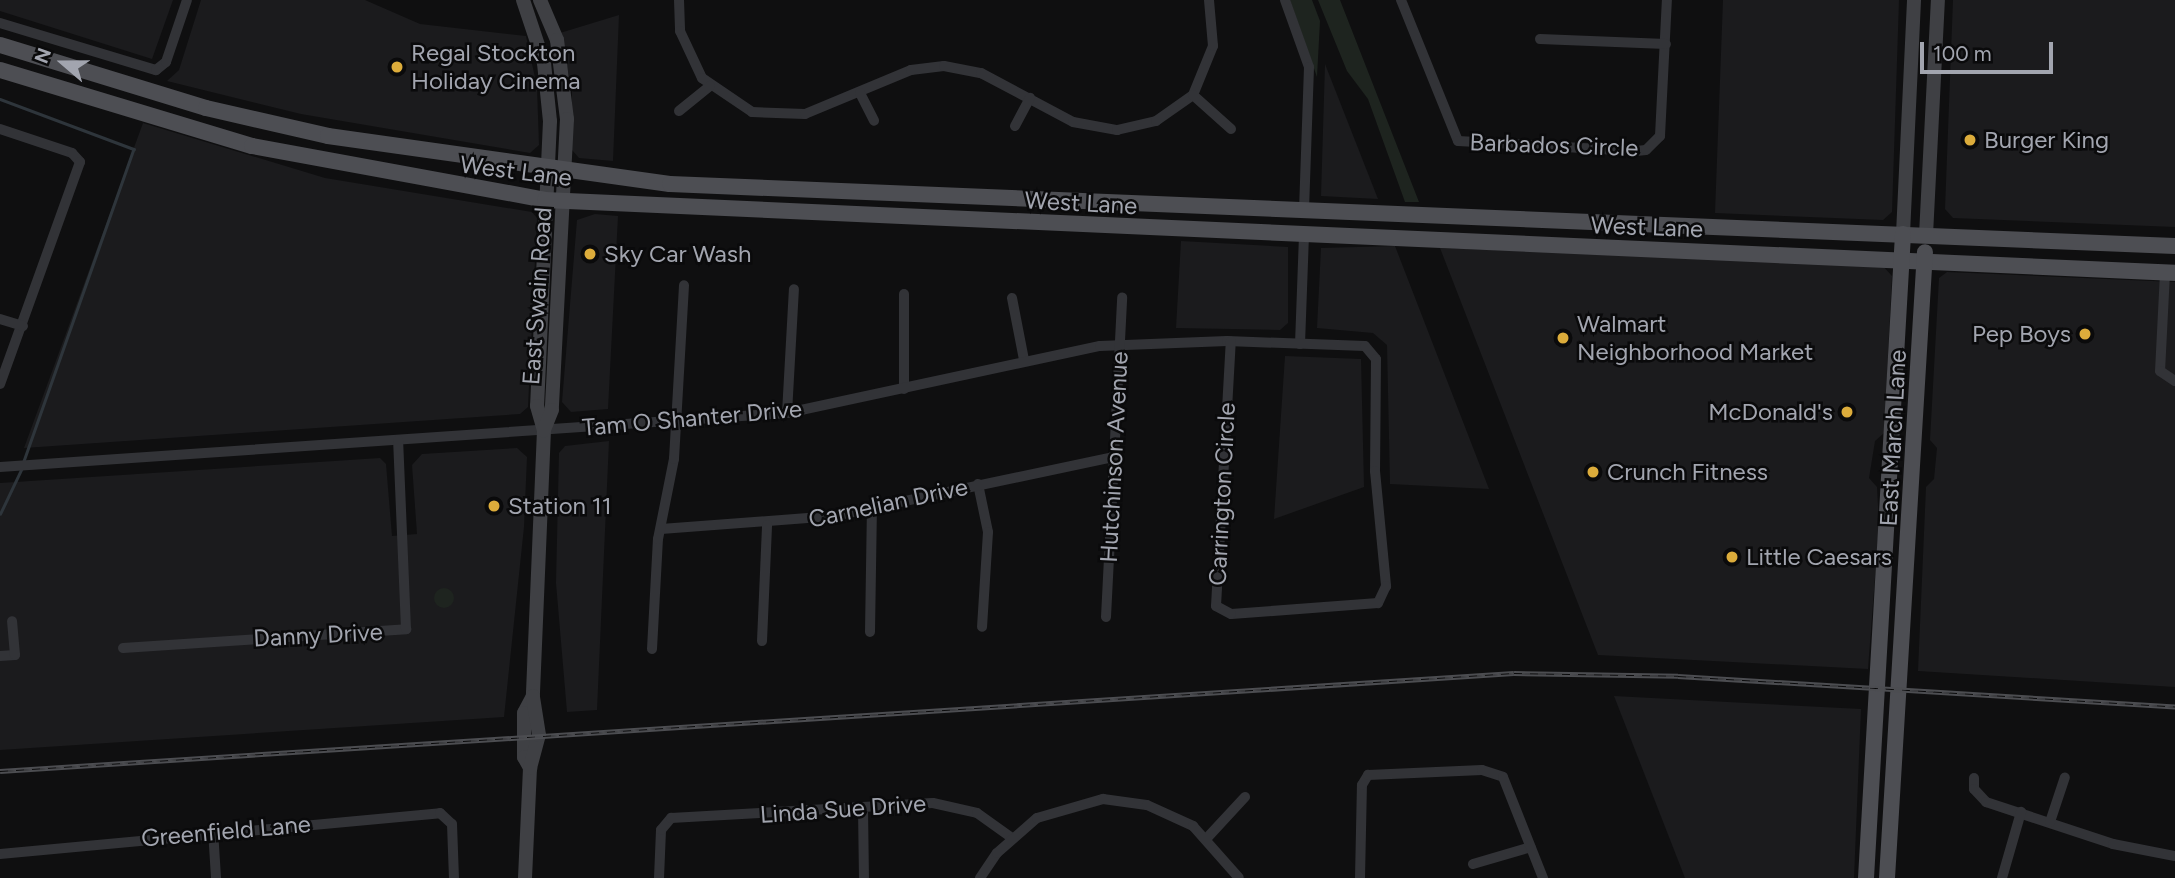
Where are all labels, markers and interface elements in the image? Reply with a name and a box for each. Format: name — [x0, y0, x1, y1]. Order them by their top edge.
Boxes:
north arrow — [28, 28, 98, 98]
scale bar — [1923, 28, 2056, 72]
place label: Regal Stockton Holiday Cinema — [411, 39, 580, 95]
text: 100 m — [1933, 41, 1992, 66]
text: N — [29, 45, 56, 66]
marker: Regal Stockton Holiday Cinema — [389, 59, 405, 75]
place label: Burger King — [1984, 126, 2109, 154]
street label: Barbados Circle — [1469, 128, 1639, 162]
marker: Burger King — [1962, 132, 1978, 148]
street label: West Lane — [458, 150, 574, 192]
street label: West Lane — [1024, 186, 1138, 220]
street label: East Swain Road — [516, 206, 558, 386]
street label: West Lane — [1590, 211, 1704, 243]
place label: Sky Car Wash — [604, 240, 751, 268]
marker: Sky Car Wash — [582, 246, 598, 262]
place label: Walmart Neighborhood Market — [1577, 310, 1813, 366]
place label: Pep Boys — [1972, 320, 2071, 348]
marker: Pep Boys — [2077, 326, 2093, 342]
marker: Walmart Neighborhood Market — [1555, 330, 1571, 346]
street label: East March Lane — [1874, 349, 1912, 527]
street label: Hutchinson Avenue — [1094, 351, 1134, 563]
street label: Tam O Shanter Drive — [581, 394, 803, 442]
place label: McDonald's — [1708, 398, 1833, 426]
street label: Carrington Circle — [1203, 402, 1241, 586]
marker: McDonald's — [1839, 404, 1855, 420]
place label: Crunch Fitness — [1607, 458, 1768, 486]
marker: Crunch Fitness — [1585, 464, 1601, 480]
street label: Carnelian Drive — [806, 472, 970, 534]
place label: Station 11 — [508, 492, 612, 520]
marker: Station 11 — [486, 498, 502, 514]
place label: Little Caesars — [1746, 543, 1892, 571]
marker: Little Caesars — [1724, 549, 1740, 565]
street label: Danny Drive — [253, 617, 383, 653]
street label: Linda Sue Drive — [759, 789, 927, 829]
street label: Greenfield Lane — [140, 809, 312, 853]

